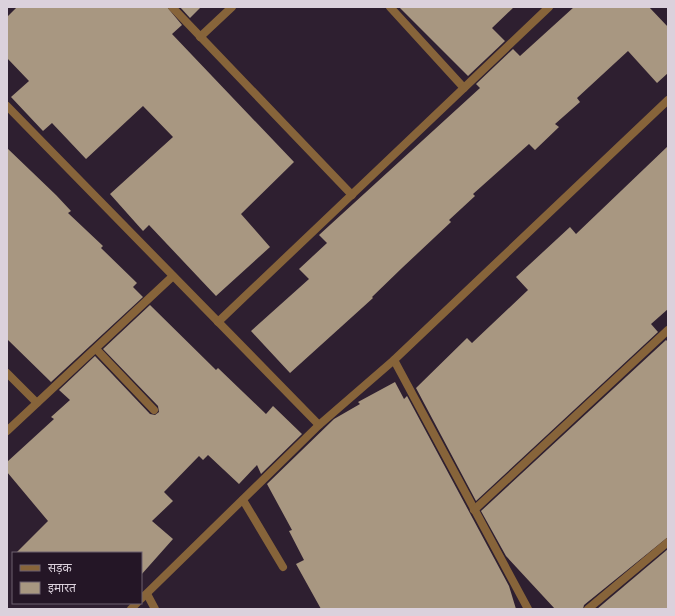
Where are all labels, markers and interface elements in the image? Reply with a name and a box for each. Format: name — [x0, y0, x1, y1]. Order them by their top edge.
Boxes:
legend — [12, 552, 142, 604]
text: सड़क — [48, 559, 73, 578]
text: इमारत — [48, 579, 77, 598]

